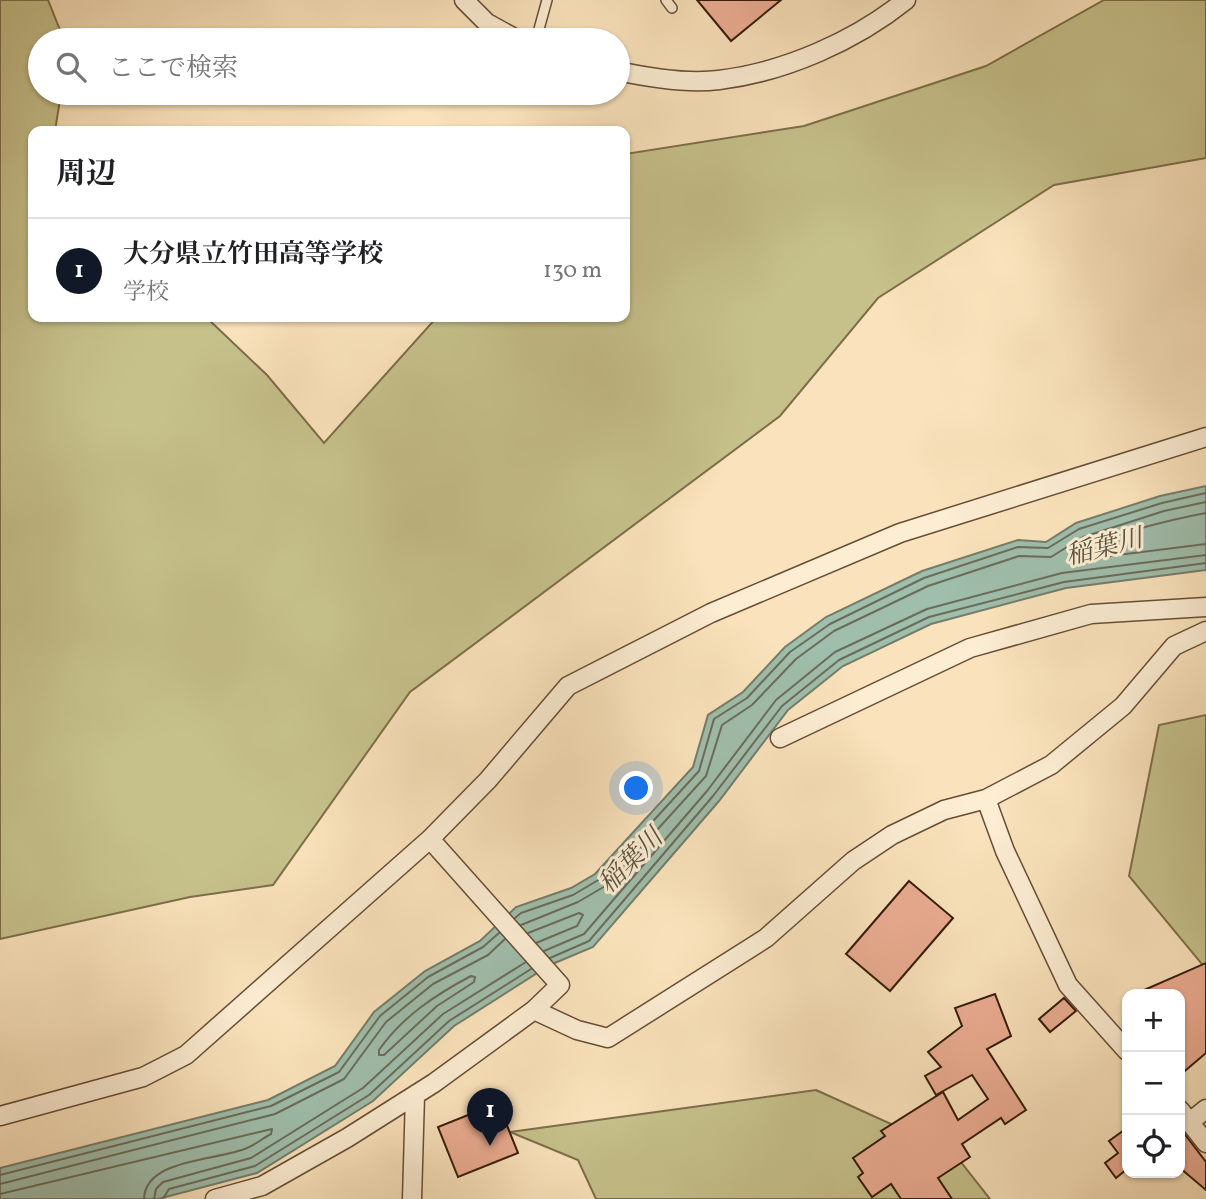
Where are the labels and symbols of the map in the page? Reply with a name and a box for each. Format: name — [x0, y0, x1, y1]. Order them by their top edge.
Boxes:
water label: 稲葉川 — [1062, 520, 1150, 575]
your location — [619, 771, 653, 805]
water label: 稲葉川 — [591, 819, 674, 902]
pin: 1 — [467, 1088, 513, 1146]

